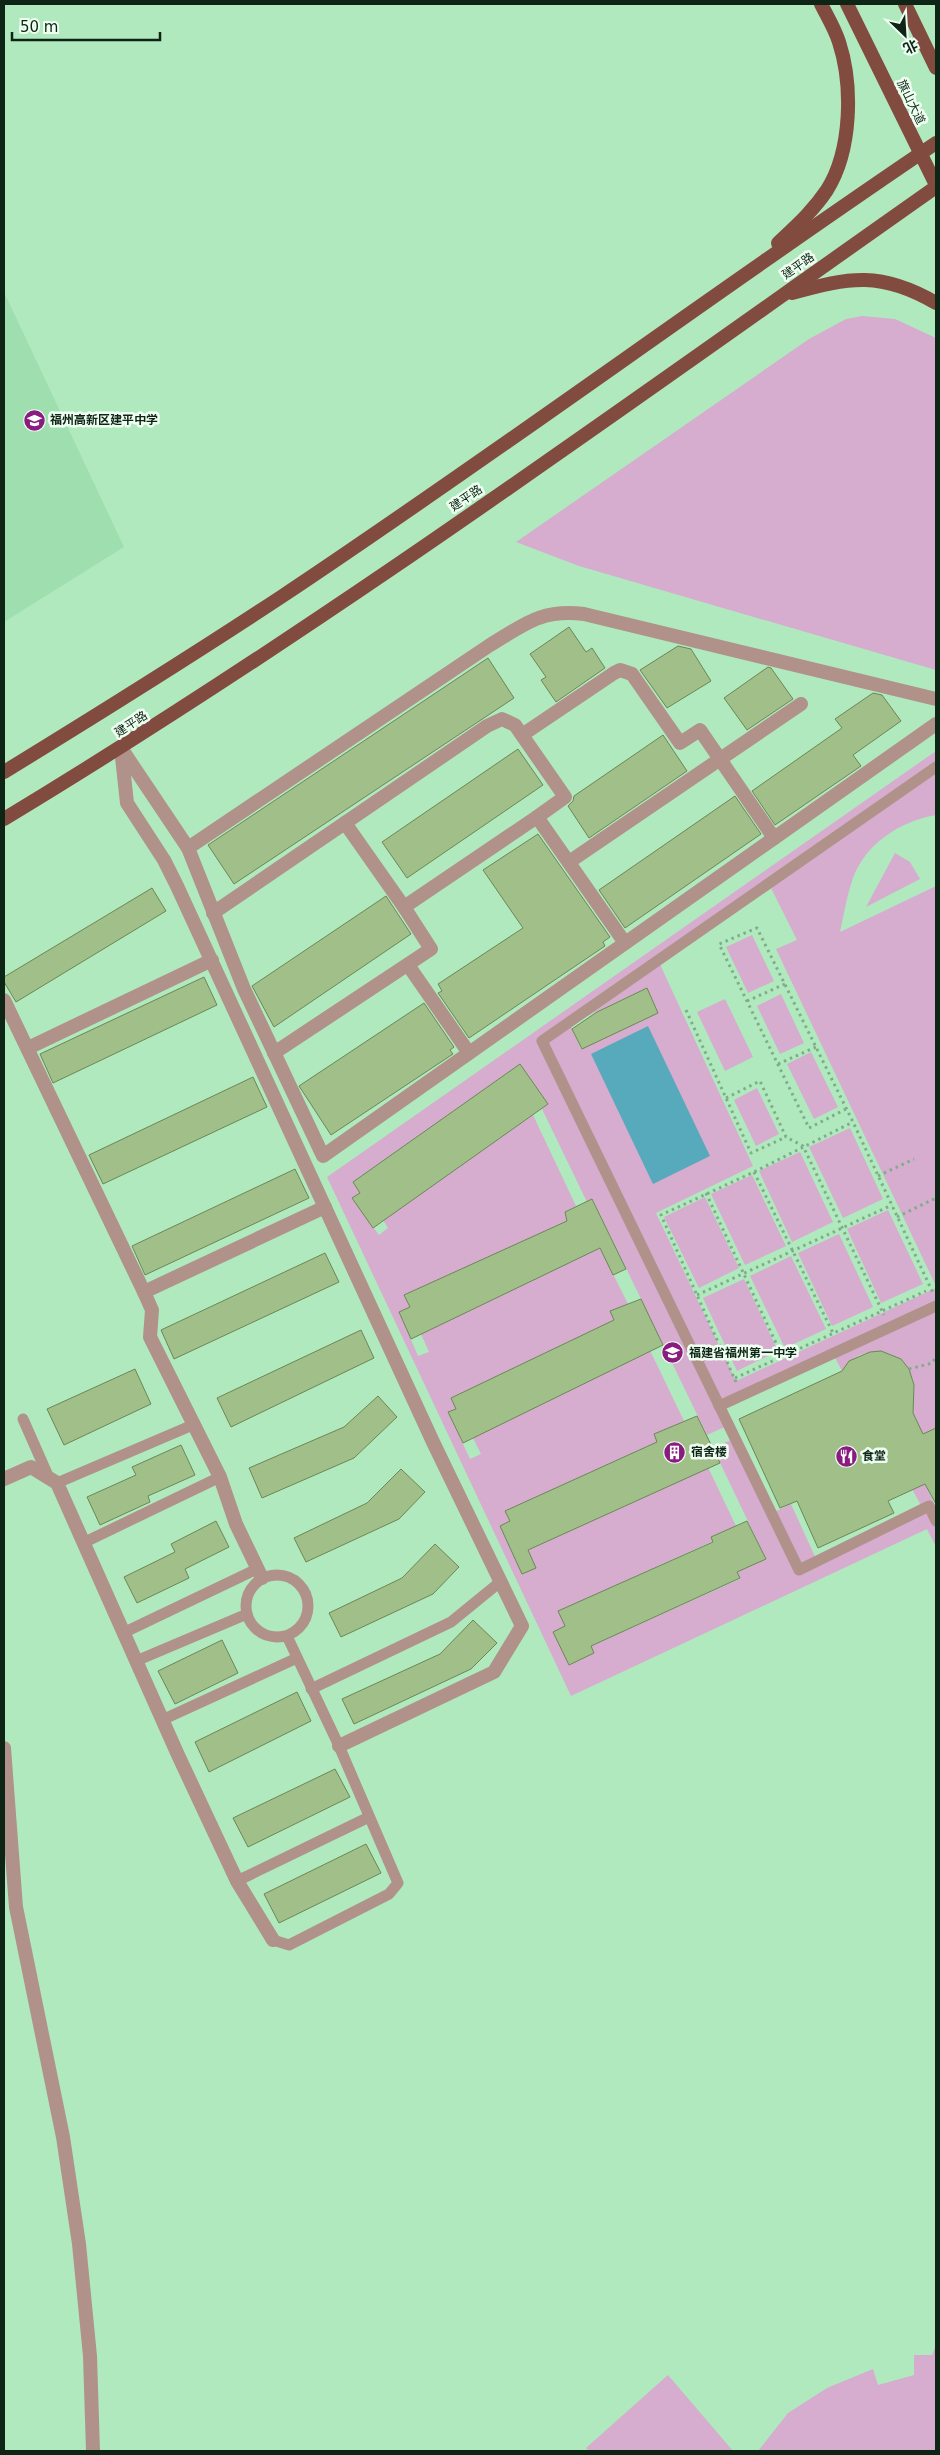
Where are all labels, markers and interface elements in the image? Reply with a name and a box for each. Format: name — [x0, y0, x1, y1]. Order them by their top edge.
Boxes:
scale bar — [12, 10, 160, 42]
north arrow — [880, 10, 930, 60]
text: 50 m — [20, 18, 58, 36]
text: 北 — [901, 37, 920, 57]
street label: 旗山大道 — [894, 77, 928, 127]
street label: 建平路 — [779, 250, 817, 282]
school or university icon: 福州高新区建平中学 — [22, 408, 46, 432]
place label: 福州高新区建平中学 — [50, 413, 158, 427]
street label: 建平路 — [447, 482, 485, 514]
street label: 建平路 — [112, 708, 150, 740]
school or university icon: 福建省福州第一中学 — [661, 1341, 685, 1365]
place label: 福建省福州第一中学 — [689, 1346, 797, 1360]
building icon: 宿舍楼 — [663, 1440, 687, 1464]
restaurant icon: 食堂 — [834, 1444, 858, 1468]
place label: 宿舍楼 — [691, 1445, 727, 1459]
place label: 食堂 — [862, 1449, 886, 1463]

